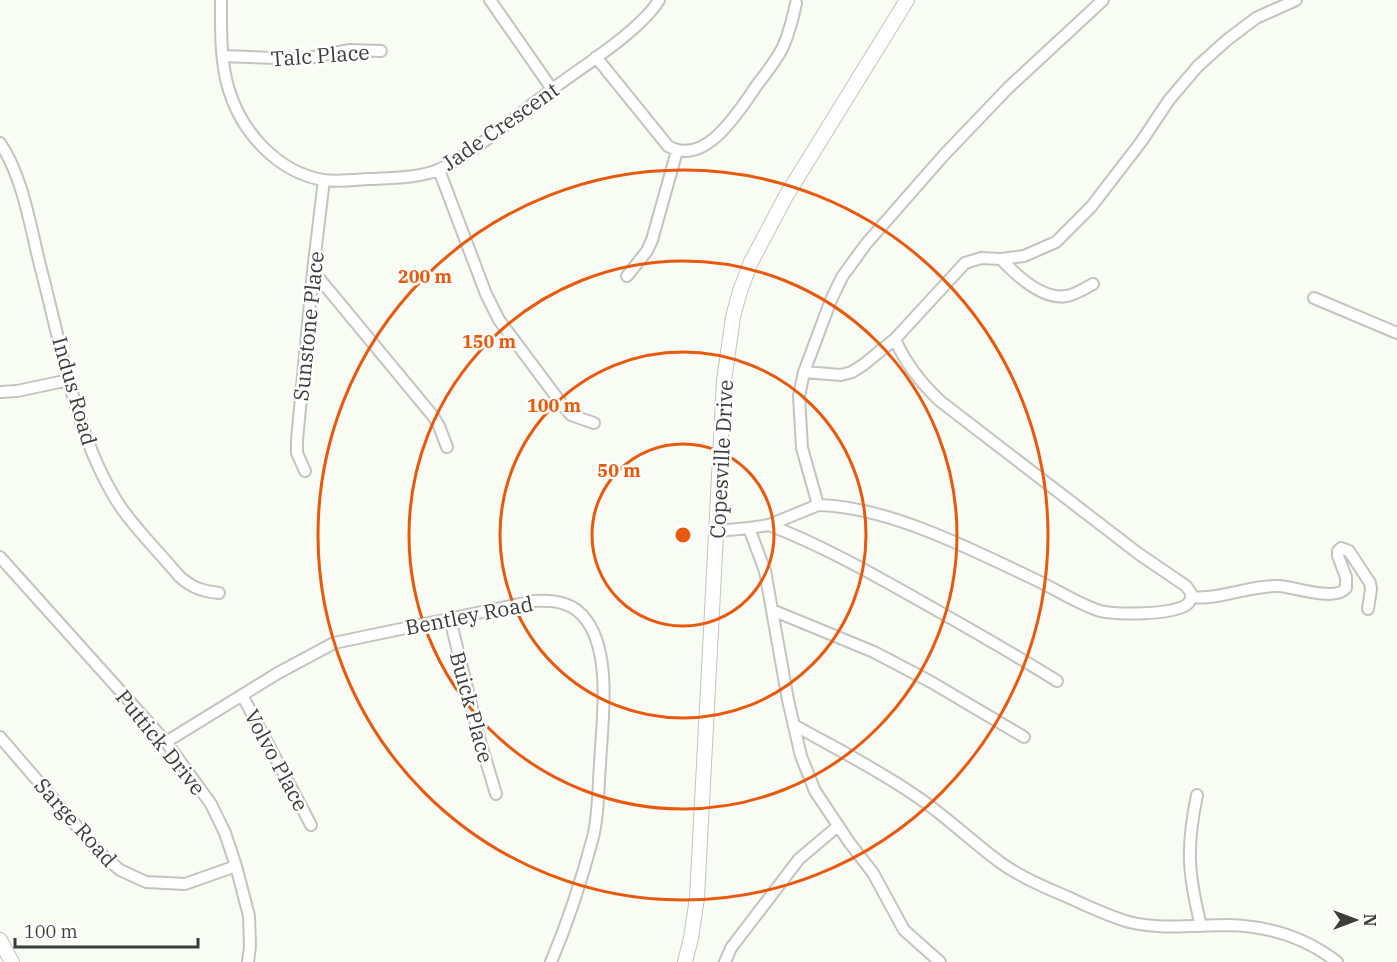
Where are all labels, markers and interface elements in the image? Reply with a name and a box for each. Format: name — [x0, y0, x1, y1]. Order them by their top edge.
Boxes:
street label: Talc Place — [270, 38, 370, 72]
street label: Jade Crescent — [436, 75, 564, 177]
street label: Sunstone Place — [286, 250, 330, 402]
text: 200 m — [398, 265, 453, 288]
text: 150 m — [462, 330, 517, 353]
street label: Indus Road — [46, 333, 104, 449]
street label: Copesville Drive — [703, 379, 739, 539]
text: 100 m — [527, 394, 582, 417]
text: 50 m — [597, 459, 641, 482]
centre of rings — [673, 525, 693, 545]
street label: Bentley Road — [403, 589, 536, 641]
street label: Buick Place — [444, 648, 500, 766]
street label: Puttick Drive — [110, 683, 212, 801]
street label: Volvo Place — [238, 704, 316, 816]
street label: Sarge Road — [29, 772, 124, 873]
north arrow — [1325, 890, 1385, 950]
scale bar — [15, 911, 198, 949]
text: N — [1360, 914, 1380, 926]
text: 100 m — [24, 920, 78, 943]

